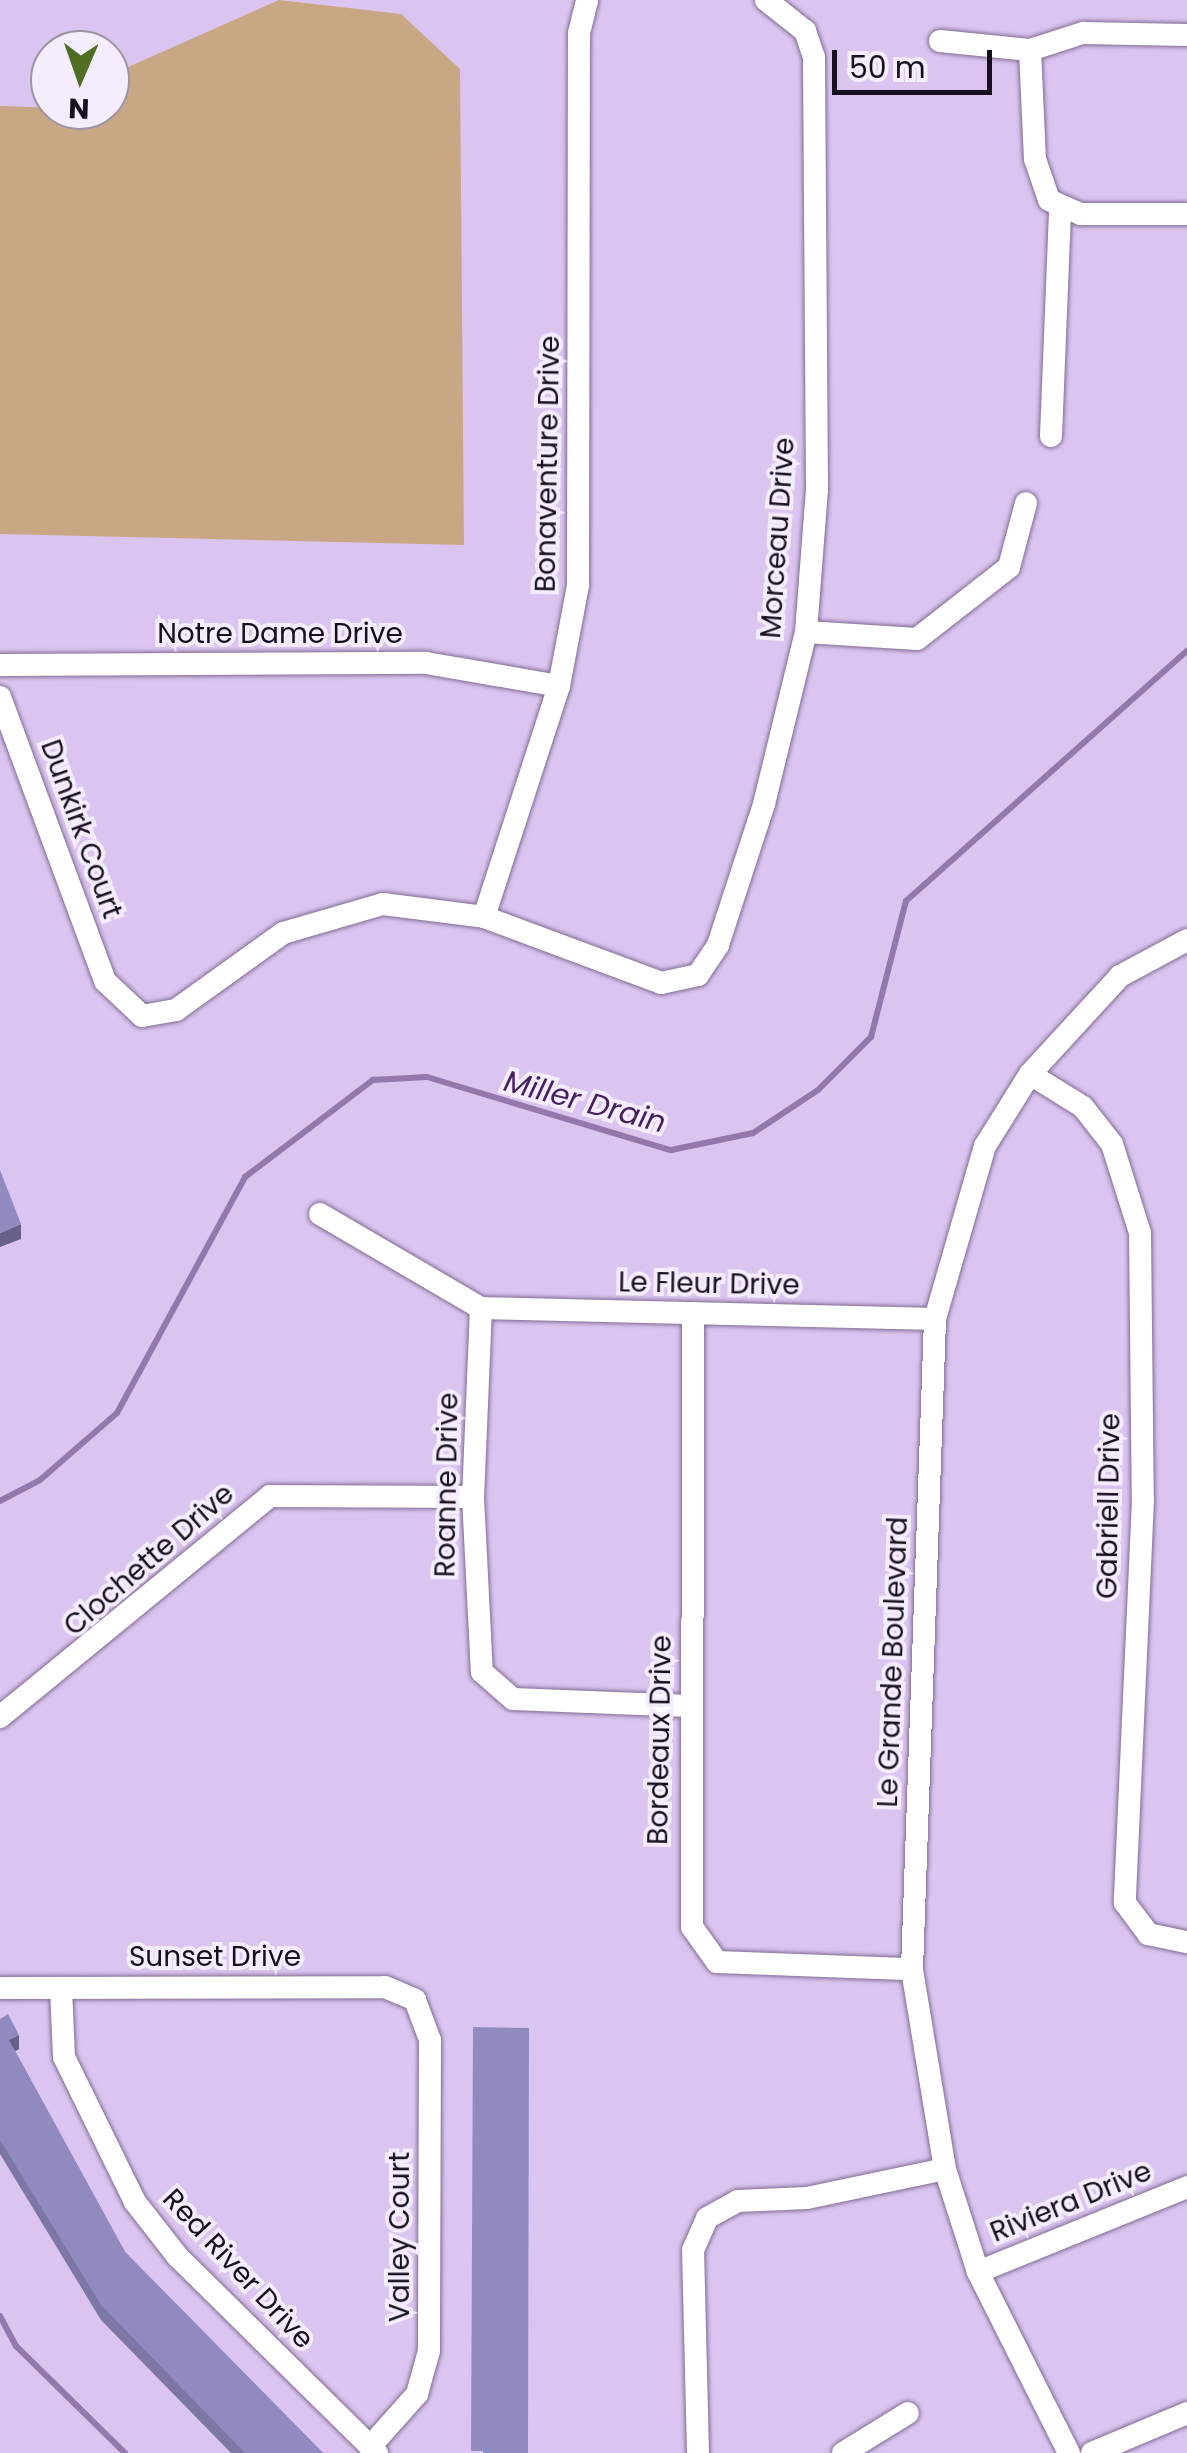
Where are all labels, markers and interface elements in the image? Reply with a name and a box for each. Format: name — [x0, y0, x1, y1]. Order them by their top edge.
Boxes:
north arrow — [30, 30, 130, 130]
scale bar — [837, 30, 997, 92]
text: 50 m — [849, 46, 926, 89]
text: N — [68, 89, 90, 128]
street label: Bonaventure Drive — [529, 335, 567, 593]
street label: Morceau Drive — [754, 436, 802, 640]
street label: Notre Dame Drive — [157, 617, 403, 651]
street label: Dunkirk Court — [33, 735, 129, 923]
water label: Miller Drain — [500, 1063, 670, 1141]
street label: Le Fleur Drive — [618, 1266, 800, 1302]
street label: Roanne Drive — [429, 1392, 465, 1578]
street label: Gabriell Drive — [1091, 1413, 1127, 1599]
street label: Clochette Drive — [57, 1477, 241, 1643]
street label: Le Grande Boulevard — [871, 1516, 915, 1808]
street label: Bordeaux Drive — [641, 1635, 679, 1845]
street label: Sunset Drive — [129, 1940, 301, 1974]
street label: Valley Court — [383, 2152, 417, 2322]
street label: Riviera Drive — [985, 2154, 1157, 2250]
street label: Red River Drive — [156, 2182, 320, 2356]

